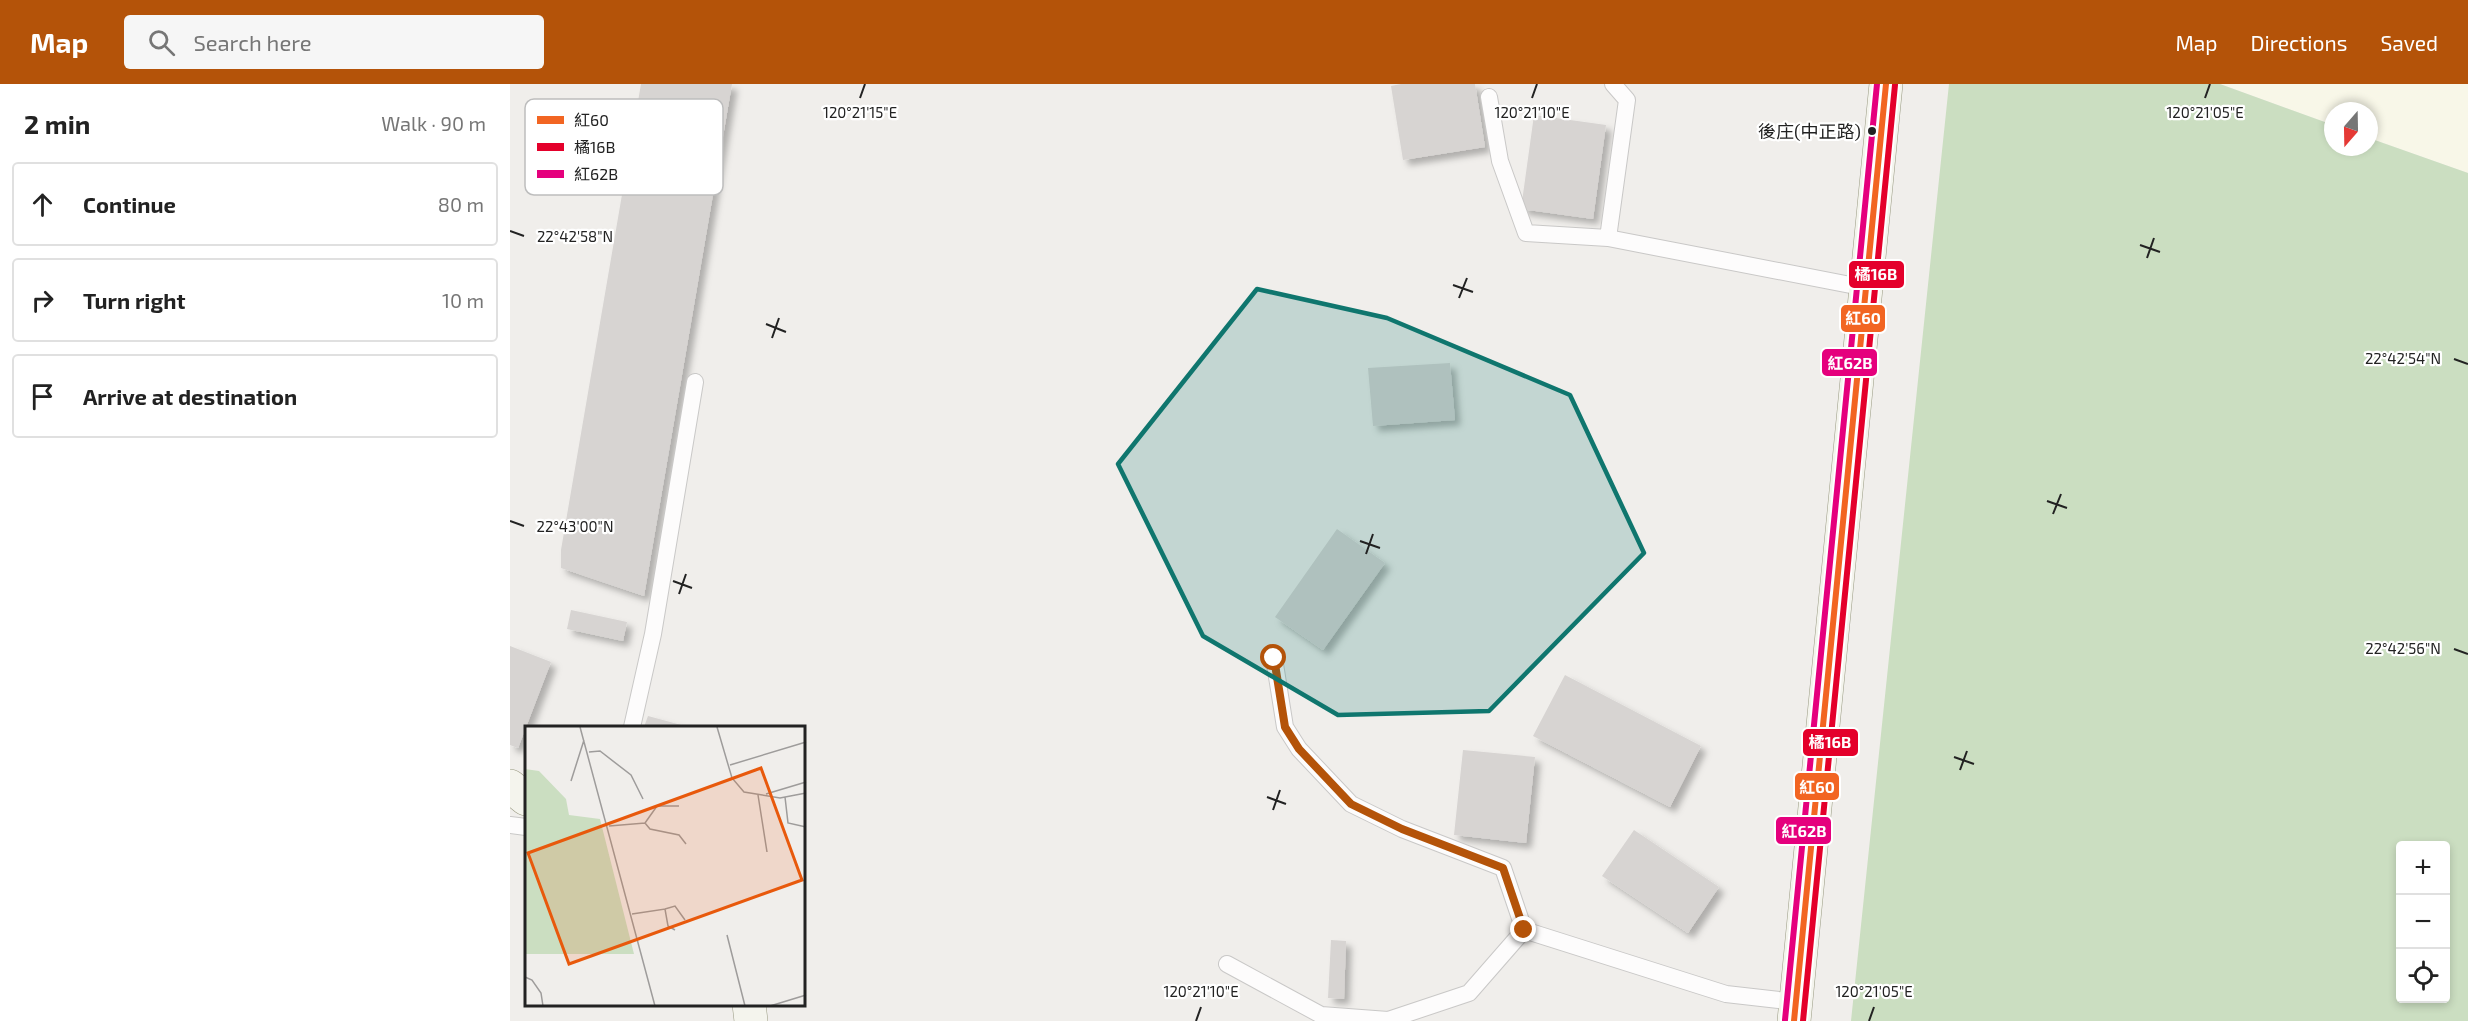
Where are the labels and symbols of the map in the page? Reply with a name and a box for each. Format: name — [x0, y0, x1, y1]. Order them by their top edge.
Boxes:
legend — [525, 99, 723, 195]
north arrow — [2324, 102, 2378, 156]
text: 120°21'15"E — [823, 103, 897, 121]
text: 120°21'10"E — [1494, 103, 1570, 121]
text: 120°21'05"E — [2166, 103, 2244, 121]
text: 紅60 — [574, 110, 609, 129]
place label: 後庄(中正路) — [1758, 120, 1861, 142]
marker: 後庄(中正路) — [1866, 125, 1878, 137]
text: 橘16B — [574, 137, 615, 156]
text: 紅62B — [574, 164, 618, 183]
text: 22°42'58"N — [537, 227, 613, 245]
line badge: 橘16B — [1848, 260, 1905, 289]
text: 橘16B — [1854, 264, 1897, 283]
line badge: 紅60 — [1840, 304, 1886, 333]
text: 紅60 — [1845, 308, 1881, 327]
line badge: 紅62B — [1821, 348, 1878, 377]
text: 22°42'54"N — [2365, 349, 2441, 367]
text: 紅62B — [1828, 353, 1872, 372]
text: 22°43'00"N — [537, 517, 613, 535]
text: 22°42'56"N — [2365, 639, 2441, 657]
route start — [1260, 644, 1286, 670]
inset map — [525, 726, 806, 1006]
line badge: 橘16B — [1802, 728, 1859, 757]
text: 橘16B — [1808, 732, 1851, 751]
line badge: 紅60 — [1794, 772, 1840, 801]
text: 紅60 — [1799, 777, 1835, 796]
line badge: 紅62B — [1775, 816, 1832, 845]
text: 紅62B — [1782, 821, 1826, 840]
route end — [1510, 916, 1536, 942]
text: 120°21'10"E — [1163, 982, 1239, 1000]
text: 120°21'05"E — [1835, 982, 1913, 1000]

